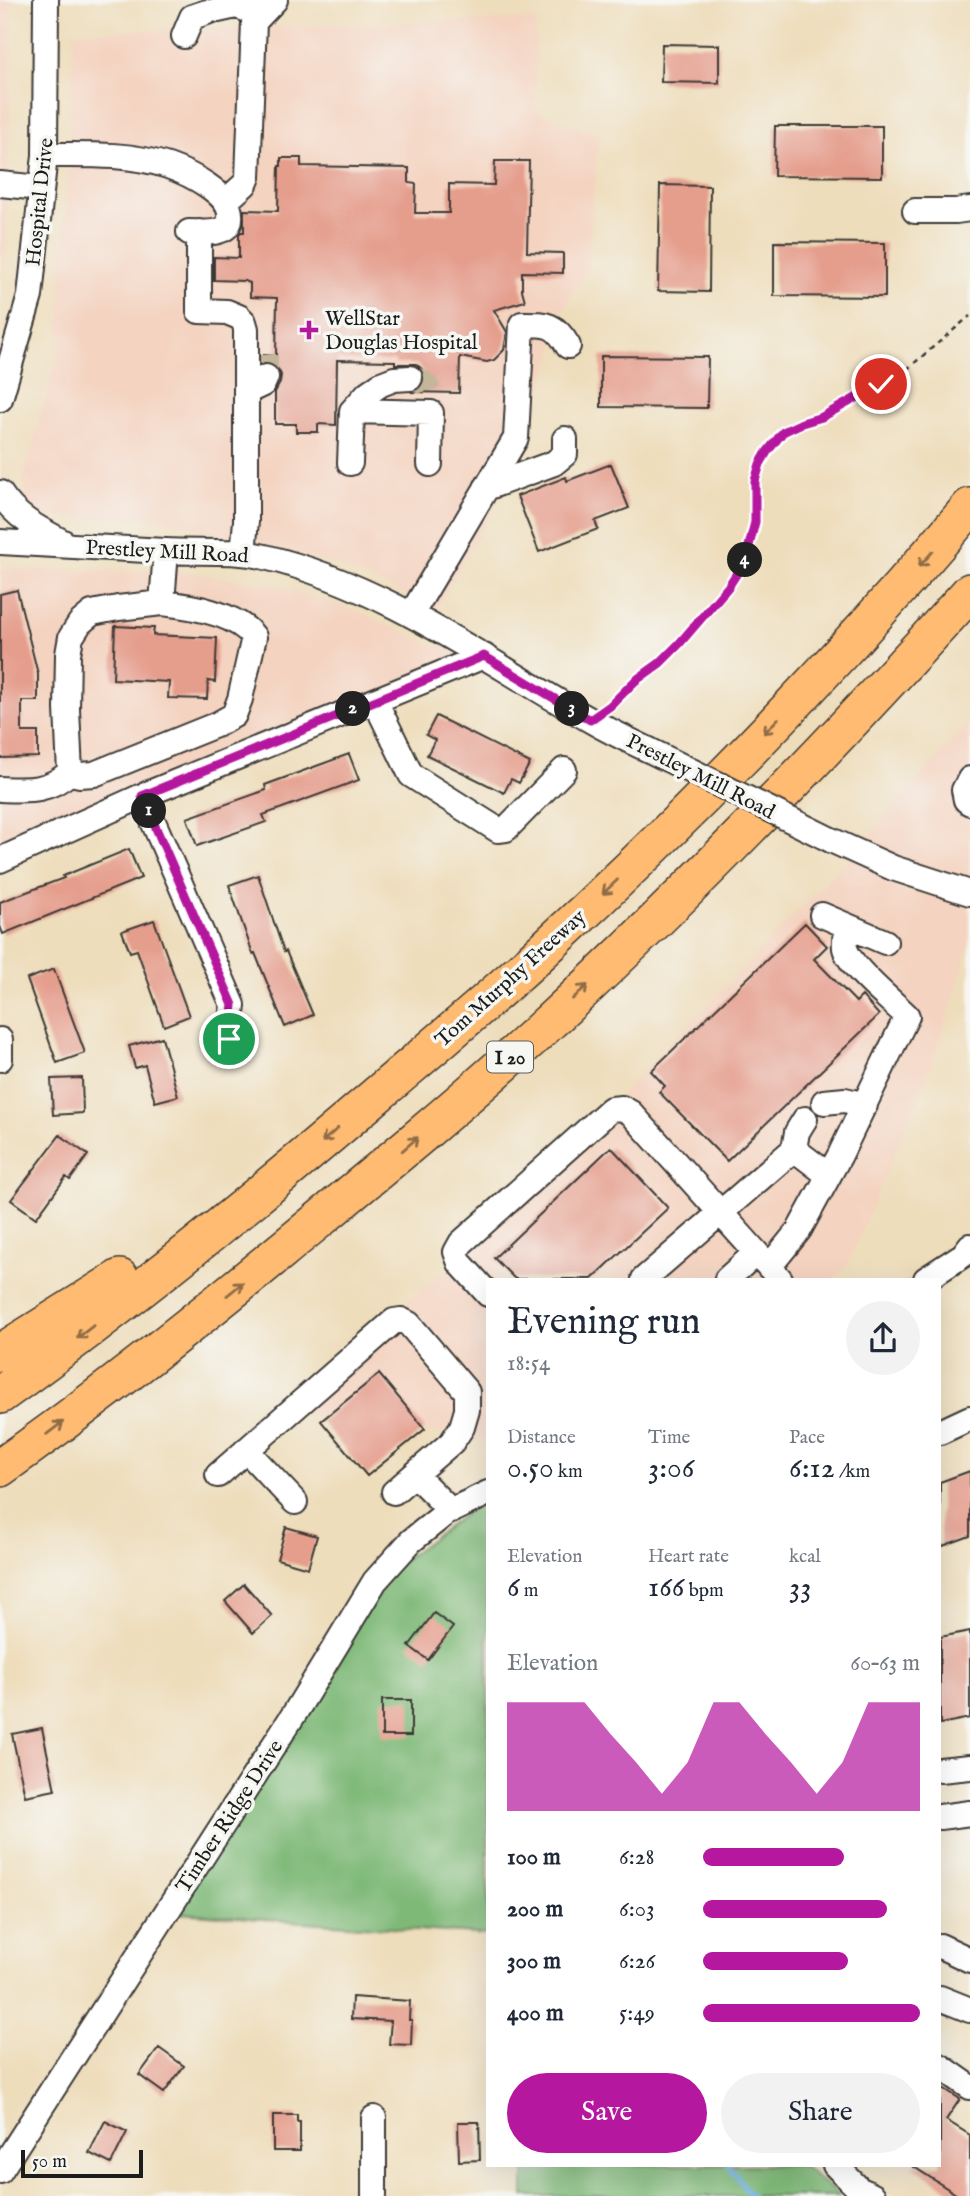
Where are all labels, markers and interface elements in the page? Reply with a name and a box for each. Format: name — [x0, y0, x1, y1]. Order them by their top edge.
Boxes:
street label: Hospital Drive — [20, 136, 61, 268]
place label: WellStar Douglas Hospital — [325, 306, 478, 357]
marker: WellStar Douglas Hospital — [299, 320, 319, 340]
pin — [851, 354, 911, 414]
icon: check — [862, 365, 900, 403]
street label: Prestley Mill Road — [85, 535, 250, 570]
pin: 4 — [728, 542, 762, 578]
text: 4 — [740, 547, 749, 571]
one-way arrow — [917, 550, 934, 567]
pin: 2 — [336, 692, 370, 726]
pin: 3 — [554, 692, 590, 726]
text: 2 — [348, 696, 357, 720]
text: 3 — [568, 696, 575, 720]
one-way arrow — [763, 717, 780, 734]
street label: Prestley Mill Road — [621, 728, 780, 827]
pin: 1 — [132, 794, 166, 828]
text: 1 — [145, 798, 152, 822]
one-way arrow — [602, 878, 619, 895]
street label: Tom Murphy Freeway — [430, 904, 593, 1054]
one-way arrow — [571, 984, 588, 1001]
pin — [199, 1009, 259, 1069]
icon: arrive — [210, 1020, 248, 1058]
road number: I 20 — [487, 1042, 533, 1072]
one-way arrow — [322, 1127, 340, 1143]
one-way arrow — [401, 1136, 419, 1152]
one-way arrow — [225, 1281, 243, 1296]
text: Evening run — [507, 1299, 701, 1347]
button: share — [846, 1301, 920, 1375]
one-way arrow — [76, 1325, 94, 1340]
text: 18:54 — [507, 1349, 550, 1378]
one-way arrow — [46, 1421, 64, 1436]
text: Distance — [507, 1426, 576, 1450]
text: Time — [648, 1426, 690, 1450]
text: Pace — [789, 1426, 825, 1450]
text: 0.50 — [507, 1450, 554, 1488]
text: 3:06 — [648, 1450, 695, 1488]
text: 6:12 — [789, 1450, 835, 1488]
text: km — [554, 1460, 583, 1484]
text: /km — [835, 1460, 870, 1484]
text: Elevation — [507, 1545, 582, 1569]
text: Heart rate — [648, 1545, 729, 1569]
text: kcal — [789, 1545, 821, 1569]
text: 6 — [507, 1569, 520, 1607]
text: 166 — [648, 1569, 685, 1607]
text: 33 — [789, 1569, 811, 1607]
text: m — [520, 1579, 538, 1603]
text: bpm — [685, 1579, 724, 1603]
text: Elevation — [507, 1649, 598, 1678]
text: 60–63 m — [850, 1649, 920, 1678]
street label: Timber Ridge Drive — [171, 1735, 290, 1899]
text: 100 m — [507, 1843, 561, 1872]
text: 6:28 — [619, 1843, 655, 1872]
text: 200 m — [507, 1895, 563, 1924]
text: 6:03 — [619, 1895, 655, 1924]
text: 300 m — [507, 1947, 561, 1976]
text: 6:26 — [619, 1947, 655, 1976]
text: 400 m — [507, 1999, 564, 2028]
text: 5:49 — [619, 1999, 655, 2028]
button: Save — [507, 2073, 707, 2153]
button: Share — [721, 2073, 920, 2153]
scale bar — [21, 2147, 144, 2179]
text: 50 m — [32, 2150, 67, 2174]

